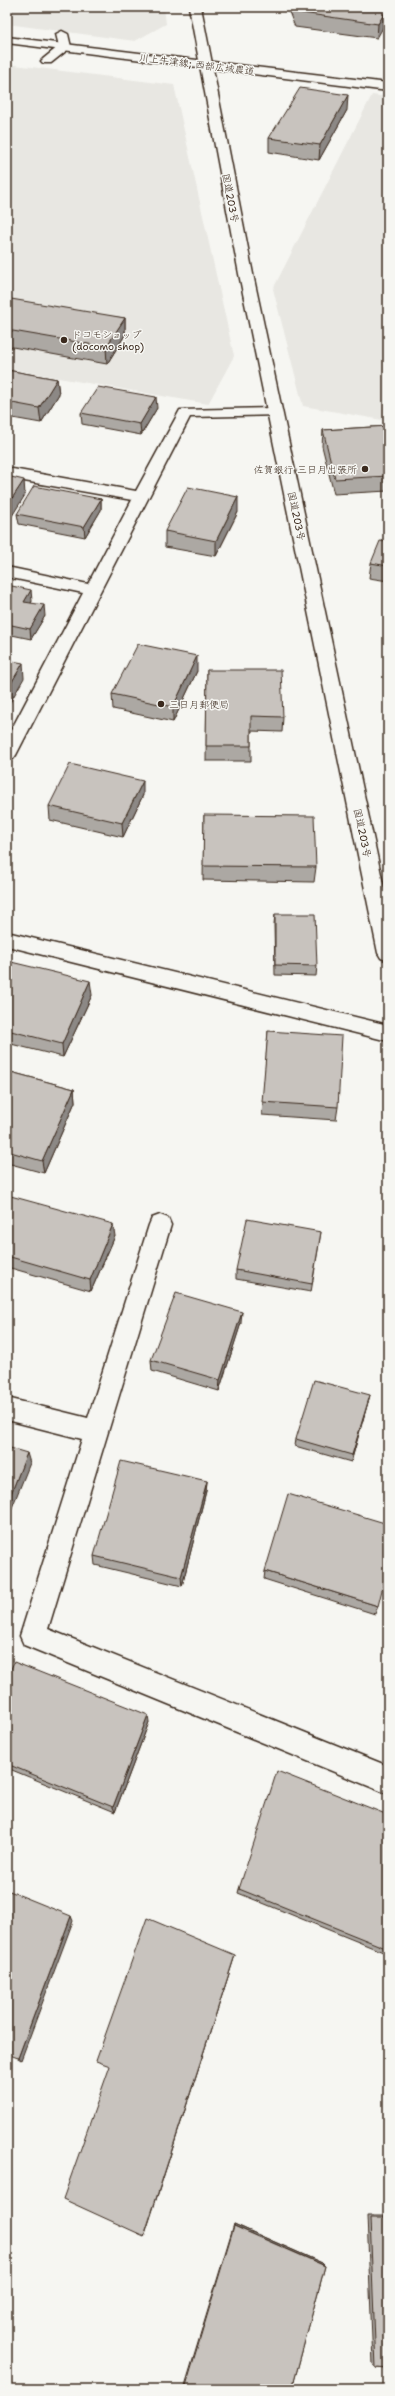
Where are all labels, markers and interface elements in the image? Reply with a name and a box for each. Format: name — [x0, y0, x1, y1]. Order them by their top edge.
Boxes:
street label: 川上牛津線; 西部広域農道 — [138, 51, 255, 78]
street label: 国道203号 — [219, 172, 242, 224]
place label: ドコモショップ (docomo shop) — [72, 328, 144, 353]
marker: ドコモショップ (docomo shop) — [59, 335, 69, 345]
place label: 佐賀銀行 三日月出張所 — [254, 463, 357, 476]
marker: 佐賀銀行 三日月出張所 — [360, 464, 370, 474]
street label: 国道203号 — [285, 490, 308, 542]
place label: 三日月郵便局 — [169, 698, 229, 711]
marker: 三日月郵便局 — [156, 699, 166, 709]
street label: 国道203号 — [351, 807, 374, 859]

